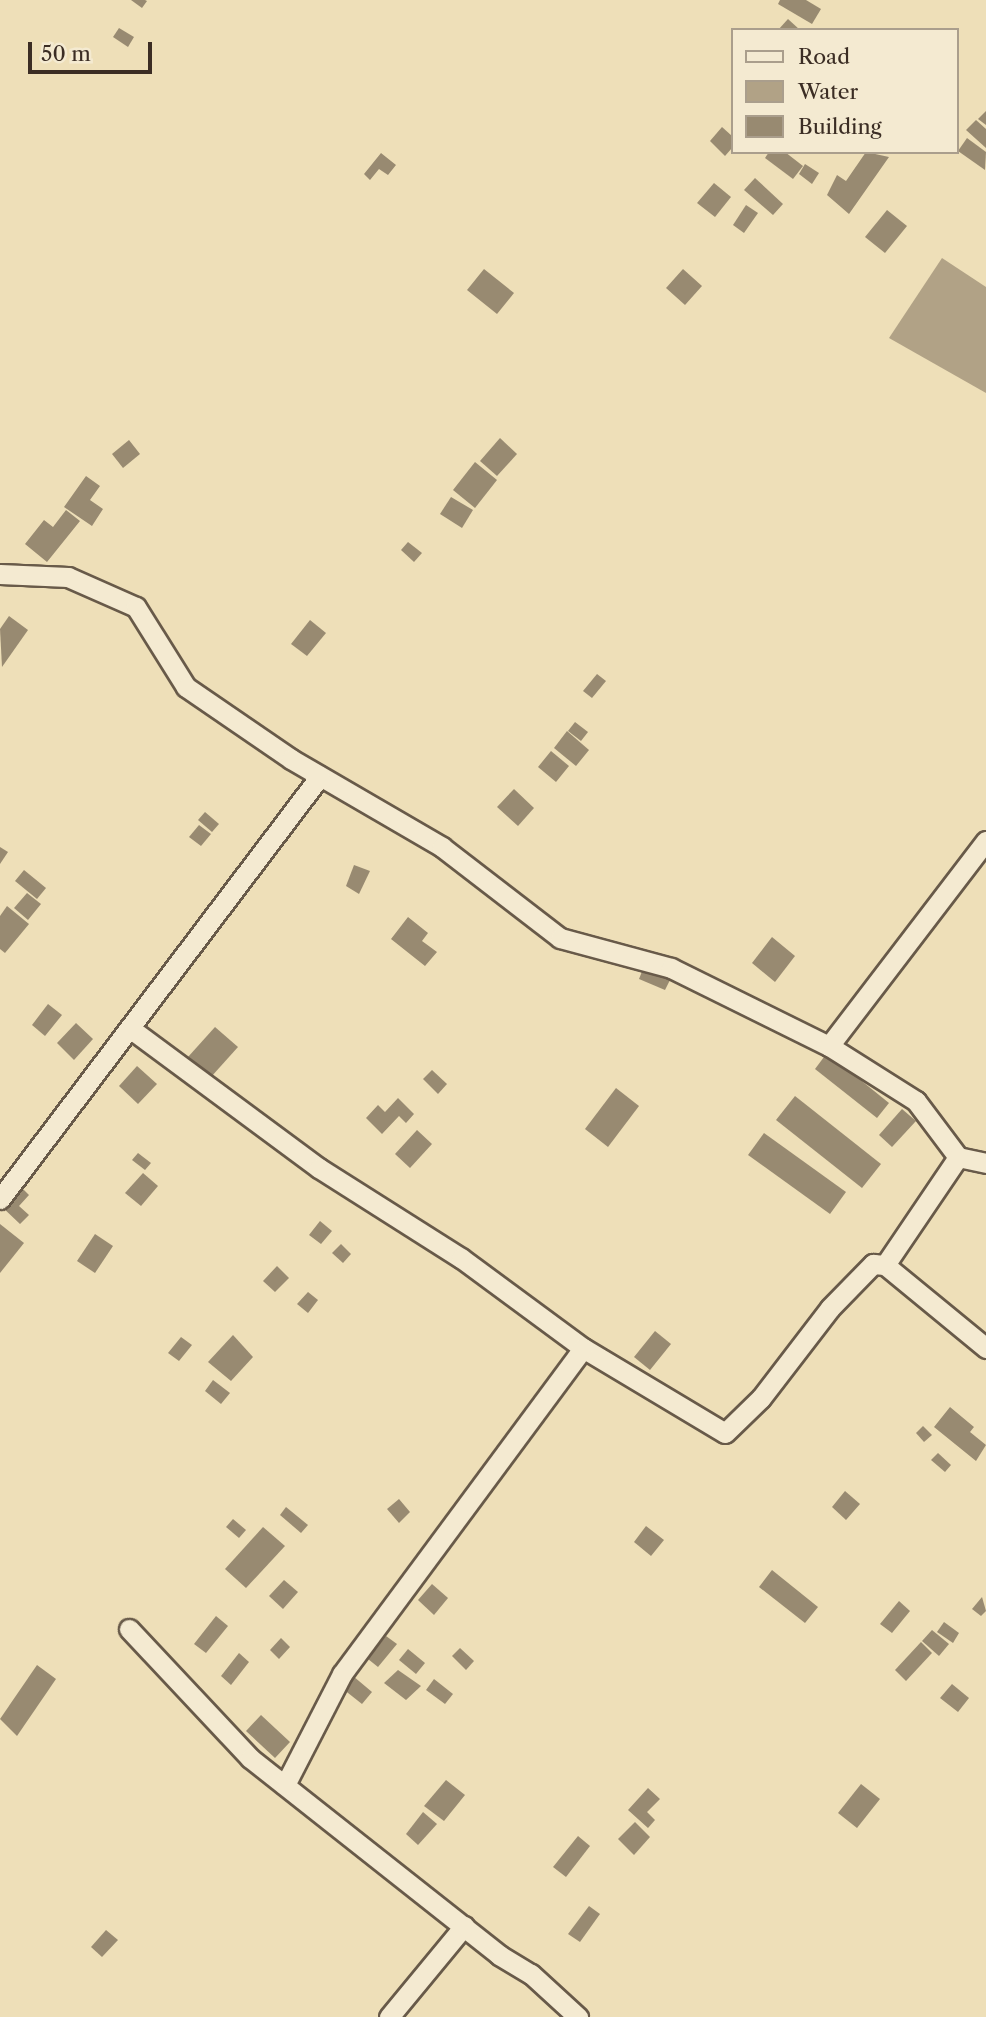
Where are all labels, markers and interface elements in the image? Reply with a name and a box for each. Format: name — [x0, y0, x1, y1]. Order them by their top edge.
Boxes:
scale bar — [32, 28, 156, 72]
legend — [730, 28, 958, 154]
text: 50 m — [41, 41, 91, 66]
text: Road — [798, 44, 850, 69]
text: Water — [798, 79, 858, 104]
text: Building — [798, 114, 882, 139]

